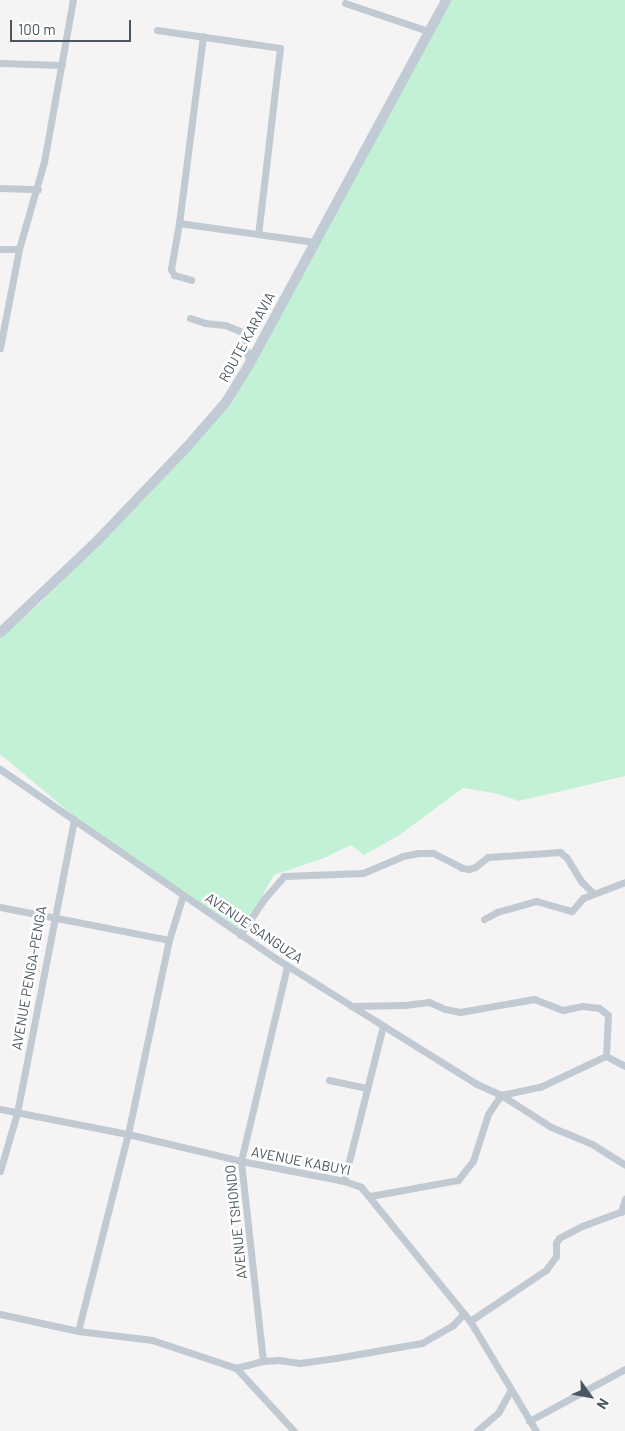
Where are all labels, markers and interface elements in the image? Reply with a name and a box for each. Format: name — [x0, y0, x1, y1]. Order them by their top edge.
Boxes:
scale bar — [12, 10, 134, 42]
text: 100 m — [18, 20, 56, 38]
street label: ROUTE KARAVIA — [215, 289, 279, 385]
street label: AVENUE SANGUZA — [202, 889, 306, 967]
street label: AVENUE PENGA-PENGA — [8, 905, 50, 1051]
street label: AVENUE KABUYI — [250, 1143, 352, 1179]
street label: AVENUE TSHONDO — [222, 1164, 250, 1280]
north arrow — [565, 1371, 615, 1421]
text: N — [593, 1396, 613, 1413]

